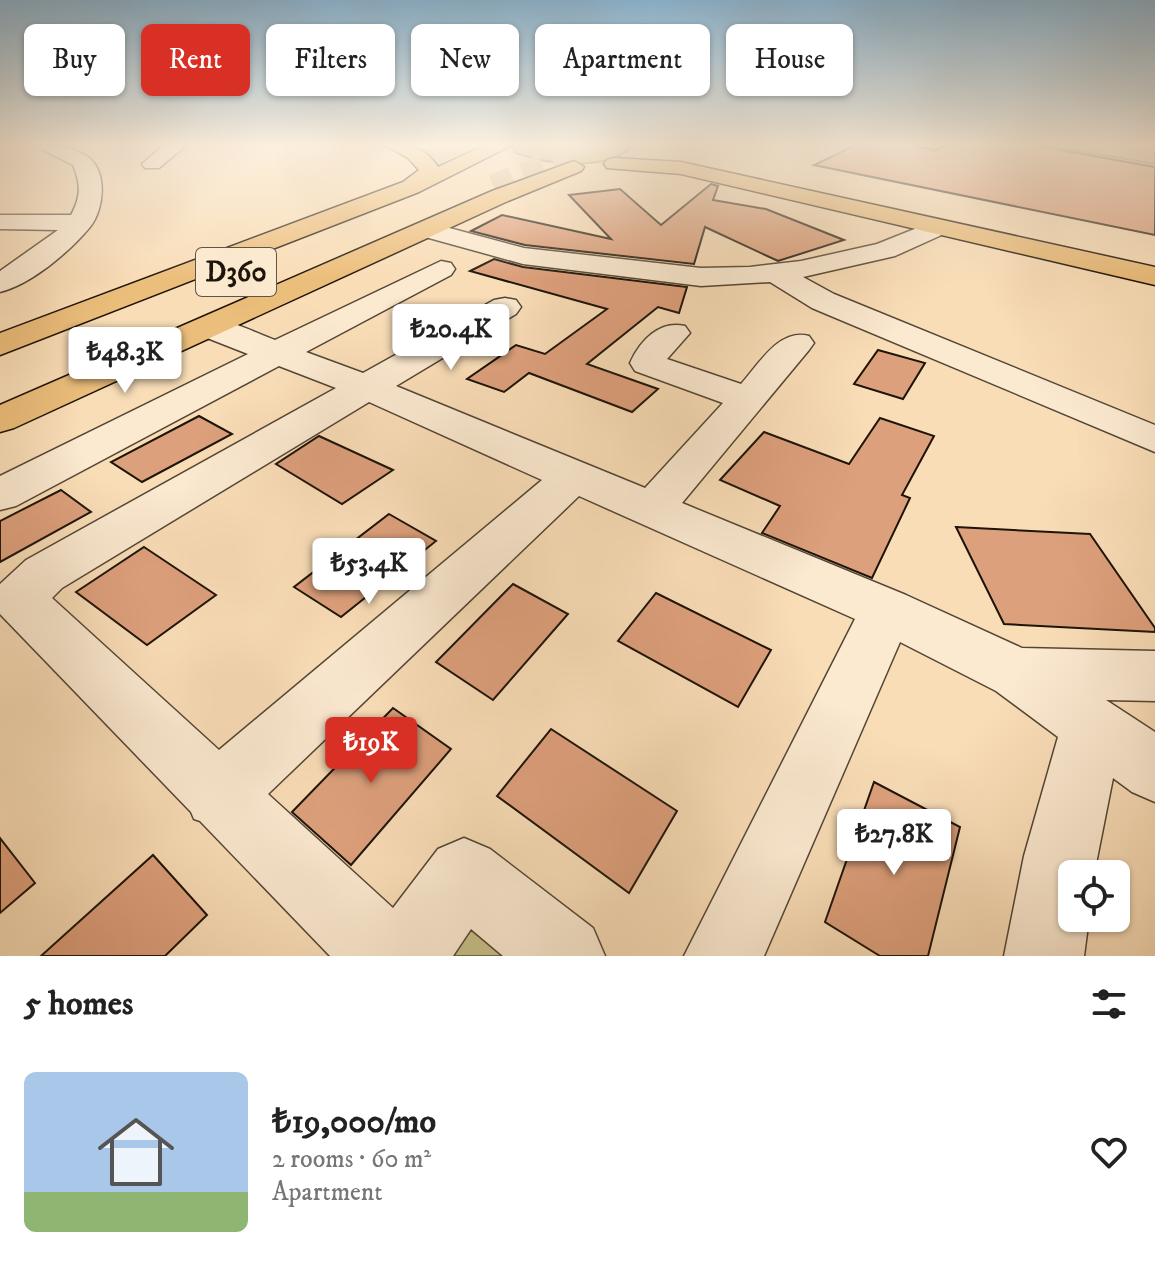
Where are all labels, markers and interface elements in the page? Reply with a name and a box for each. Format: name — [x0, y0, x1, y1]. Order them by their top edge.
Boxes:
chip: Buy — [24, 24, 125, 96]
chip: Rent — [141, 24, 250, 96]
chip: Filters — [266, 24, 395, 96]
chip: New — [411, 24, 519, 96]
chip: Apartment — [535, 24, 710, 96]
chip: House — [726, 24, 853, 96]
road number: D360 — [196, 248, 276, 296]
pin: ₺20.4K — [386, 304, 516, 372]
text: ₺20.4K — [410, 313, 492, 346]
pin: ₺48.3K — [60, 327, 190, 395]
text: ₺48.3K — [87, 336, 163, 369]
pin: ₺53.4K — [304, 538, 434, 606]
text: ₺53.4K — [330, 547, 408, 580]
pin: ₺19K — [324, 717, 418, 785]
text: ₺19K — [343, 726, 399, 759]
pin: ₺27.8K — [829, 809, 959, 877]
text: ₺27.8K — [855, 818, 933, 851]
map controls — [1058, 860, 1130, 932]
button: locate — [1058, 860, 1130, 932]
icon: filters — [1087, 982, 1131, 1026]
text: 5 homes — [24, 983, 133, 1025]
text: ₺19,000/mo — [272, 1101, 436, 1143]
icon: home — [88, 1104, 184, 1200]
icon: heart — [1087, 1130, 1131, 1174]
text: 2 rooms · 60 m² — [272, 1143, 431, 1176]
text: Apartment — [272, 1176, 383, 1209]

